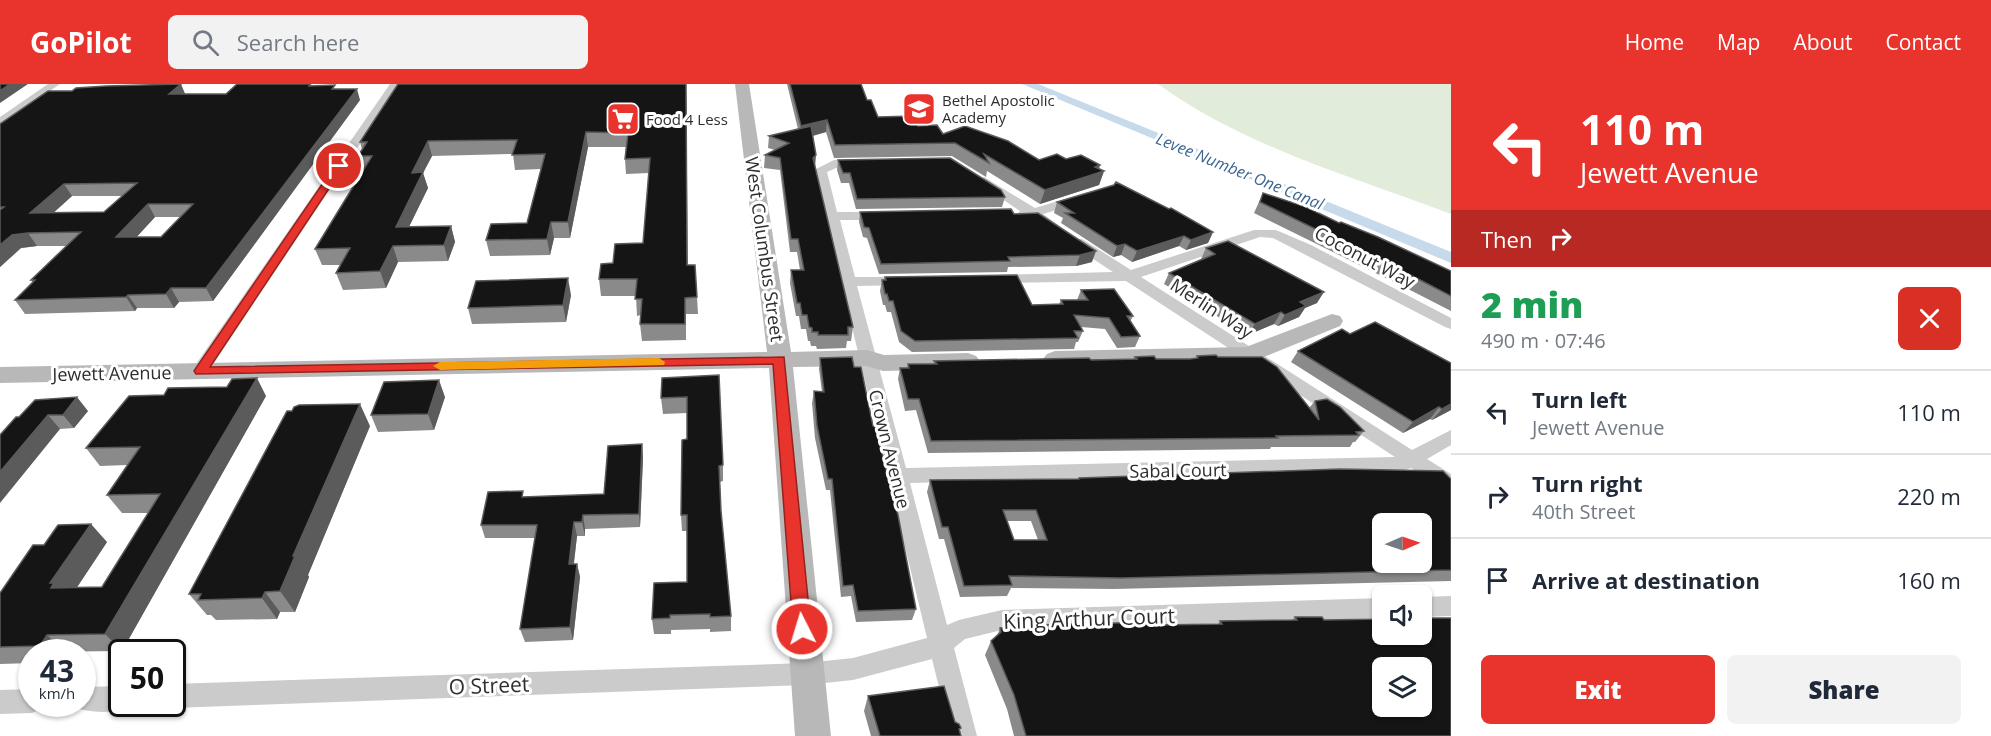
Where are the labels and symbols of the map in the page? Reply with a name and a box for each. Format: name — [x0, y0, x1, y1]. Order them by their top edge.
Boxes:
place label: Bethel Apostolic Academy — [942, 90, 1055, 127]
school or university icon: Bethel Apostolic Academy — [901, 91, 937, 127]
supermarket icon: Food 4 Less — [605, 101, 641, 137]
place label: Food 4 Less — [646, 109, 728, 129]
water label: Levee Number One Canal — [1153, 127, 1328, 215]
pin — [313, 140, 364, 191]
street label: West Columbus Street — [740, 155, 790, 343]
street label: Coconut Way — [1311, 220, 1420, 294]
street label: Merlin Way — [1166, 272, 1259, 344]
street label: Jewett Avenue — [50, 360, 172, 386]
street label: Crown Avenue — [864, 387, 916, 511]
street label: Sabal Court — [1129, 457, 1227, 483]
north arrow — [1372, 513, 1432, 573]
position arrow — [770, 597, 834, 661]
street label: King Arthur Court — [1003, 601, 1175, 635]
speed limit sign: 50 — [108, 639, 186, 717]
street label: O Street — [448, 670, 530, 700]

